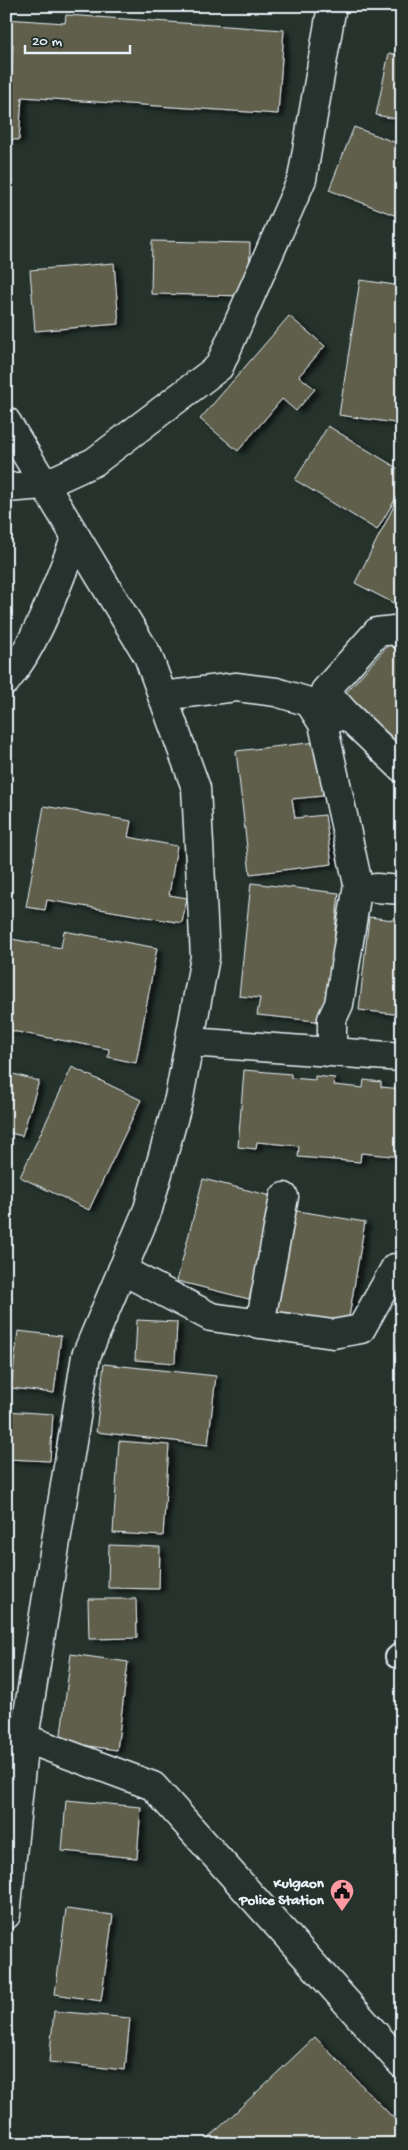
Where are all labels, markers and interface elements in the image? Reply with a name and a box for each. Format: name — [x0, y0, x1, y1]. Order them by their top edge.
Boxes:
scale bar — [25, 22, 130, 54]
text: 20 m — [32, 33, 62, 51]
place label: Kulgaon Police Station — [238, 1875, 325, 1910]
public building icon: Kulgaon Police Station — [329, 1878, 355, 1912]

